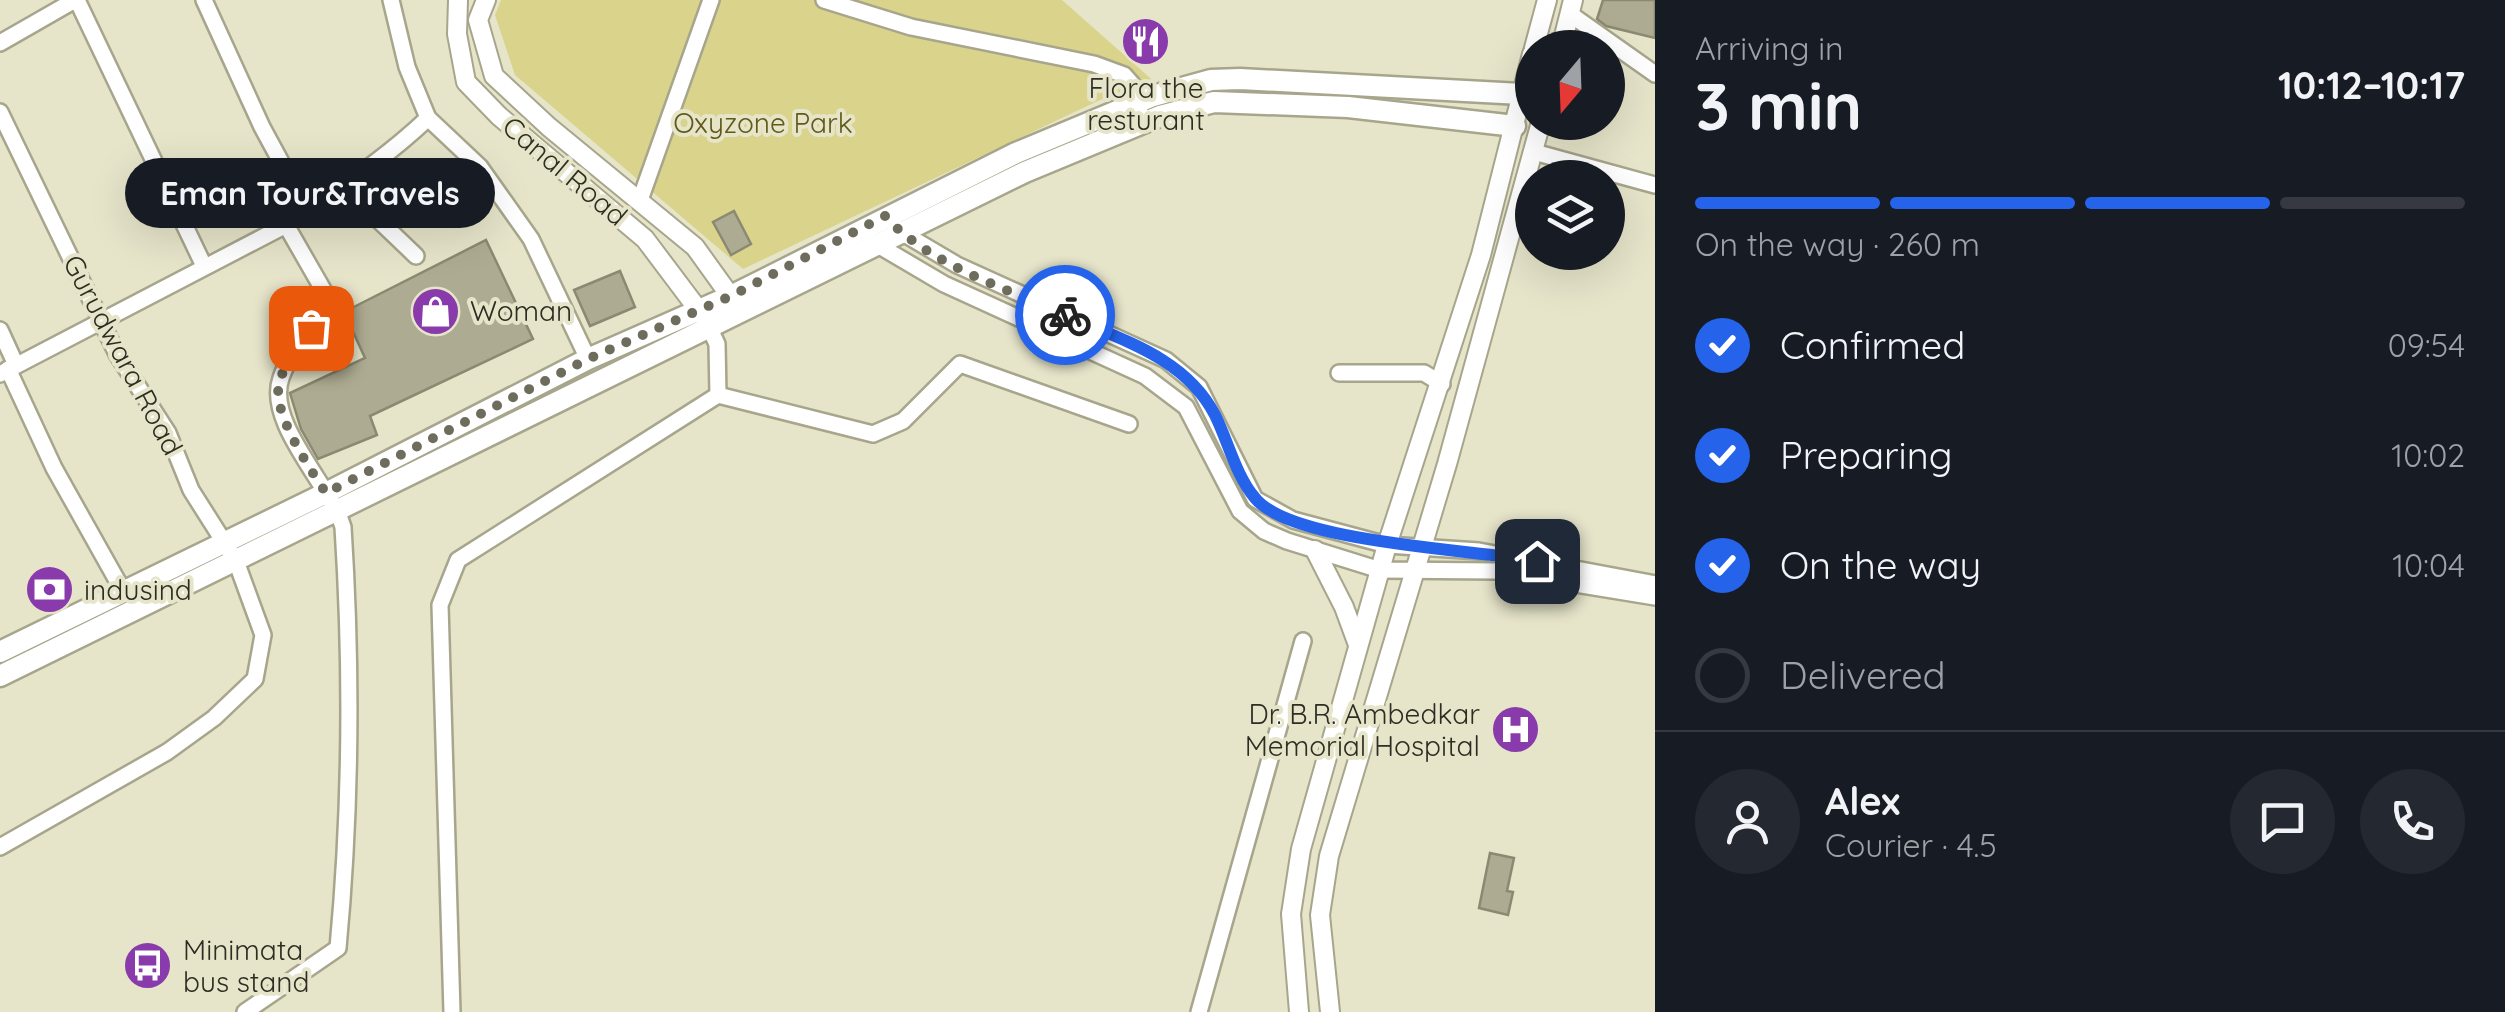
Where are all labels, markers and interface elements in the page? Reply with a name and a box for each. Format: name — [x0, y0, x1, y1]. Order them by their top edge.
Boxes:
restaurant icon: Flora the resturant — [1120, 15, 1172, 67]
text: Arriving in — [1695, 28, 1844, 68]
north arrow — [1515, 30, 1625, 140]
map controls — [1515, 30, 1625, 270]
text: 10:12–10:17 — [2278, 61, 2465, 109]
text: 3 min — [1695, 65, 1862, 146]
place label: Flora the resturant — [1087, 70, 1205, 137]
park label: Oxyzone Park — [673, 105, 853, 140]
street label: Canal Road — [496, 108, 635, 233]
callout: Eman Tour&Travels — [126, 158, 496, 228]
button: layers — [1515, 160, 1625, 270]
text: Eman Tour&Travels — [160, 173, 460, 213]
text: On the way · 260 m — [1695, 224, 1980, 264]
street label: Gurudwara Road — [56, 249, 191, 461]
courier — [1015, 265, 1115, 365]
shop icon: Woman — [409, 285, 461, 337]
pin — [269, 286, 354, 371]
icon: bike — [1038, 288, 1093, 343]
place label: Woman — [470, 293, 572, 328]
icon: bag — [284, 301, 339, 356]
icon: check — [1695, 318, 1750, 373]
text: Confirmed — [1780, 321, 1965, 369]
text: 09:54 — [2388, 325, 2465, 365]
icon: check — [1695, 428, 1750, 483]
text: Preparing — [1780, 431, 1952, 479]
text: 10:02 — [2391, 435, 2465, 475]
pin — [1495, 519, 1580, 604]
icon: home — [1510, 534, 1565, 589]
icon: check — [1695, 538, 1750, 593]
text: On the way — [1780, 541, 1981, 589]
text: 10:04 — [2392, 545, 2465, 585]
bank icon: indusind — [23, 564, 75, 616]
place label: indusind — [84, 572, 192, 607]
text: Delivered — [1780, 651, 1946, 699]
place label: Dr. B.R. Ambedkar Memorial Hospital — [1245, 696, 1480, 763]
hospital icon: Dr. B.R. Ambedkar Memorial Hospital — [1489, 704, 1541, 756]
button: person — [1695, 769, 1800, 874]
button: chat — [2230, 769, 2335, 874]
button: phone — [2360, 769, 2465, 874]
text: Alex — [1825, 777, 1900, 825]
text: Courier · 4.5 — [1825, 825, 1997, 865]
place label: Minimata bus stand — [183, 932, 309, 999]
bus stop icon: Minimata bus stand — [122, 940, 174, 992]

